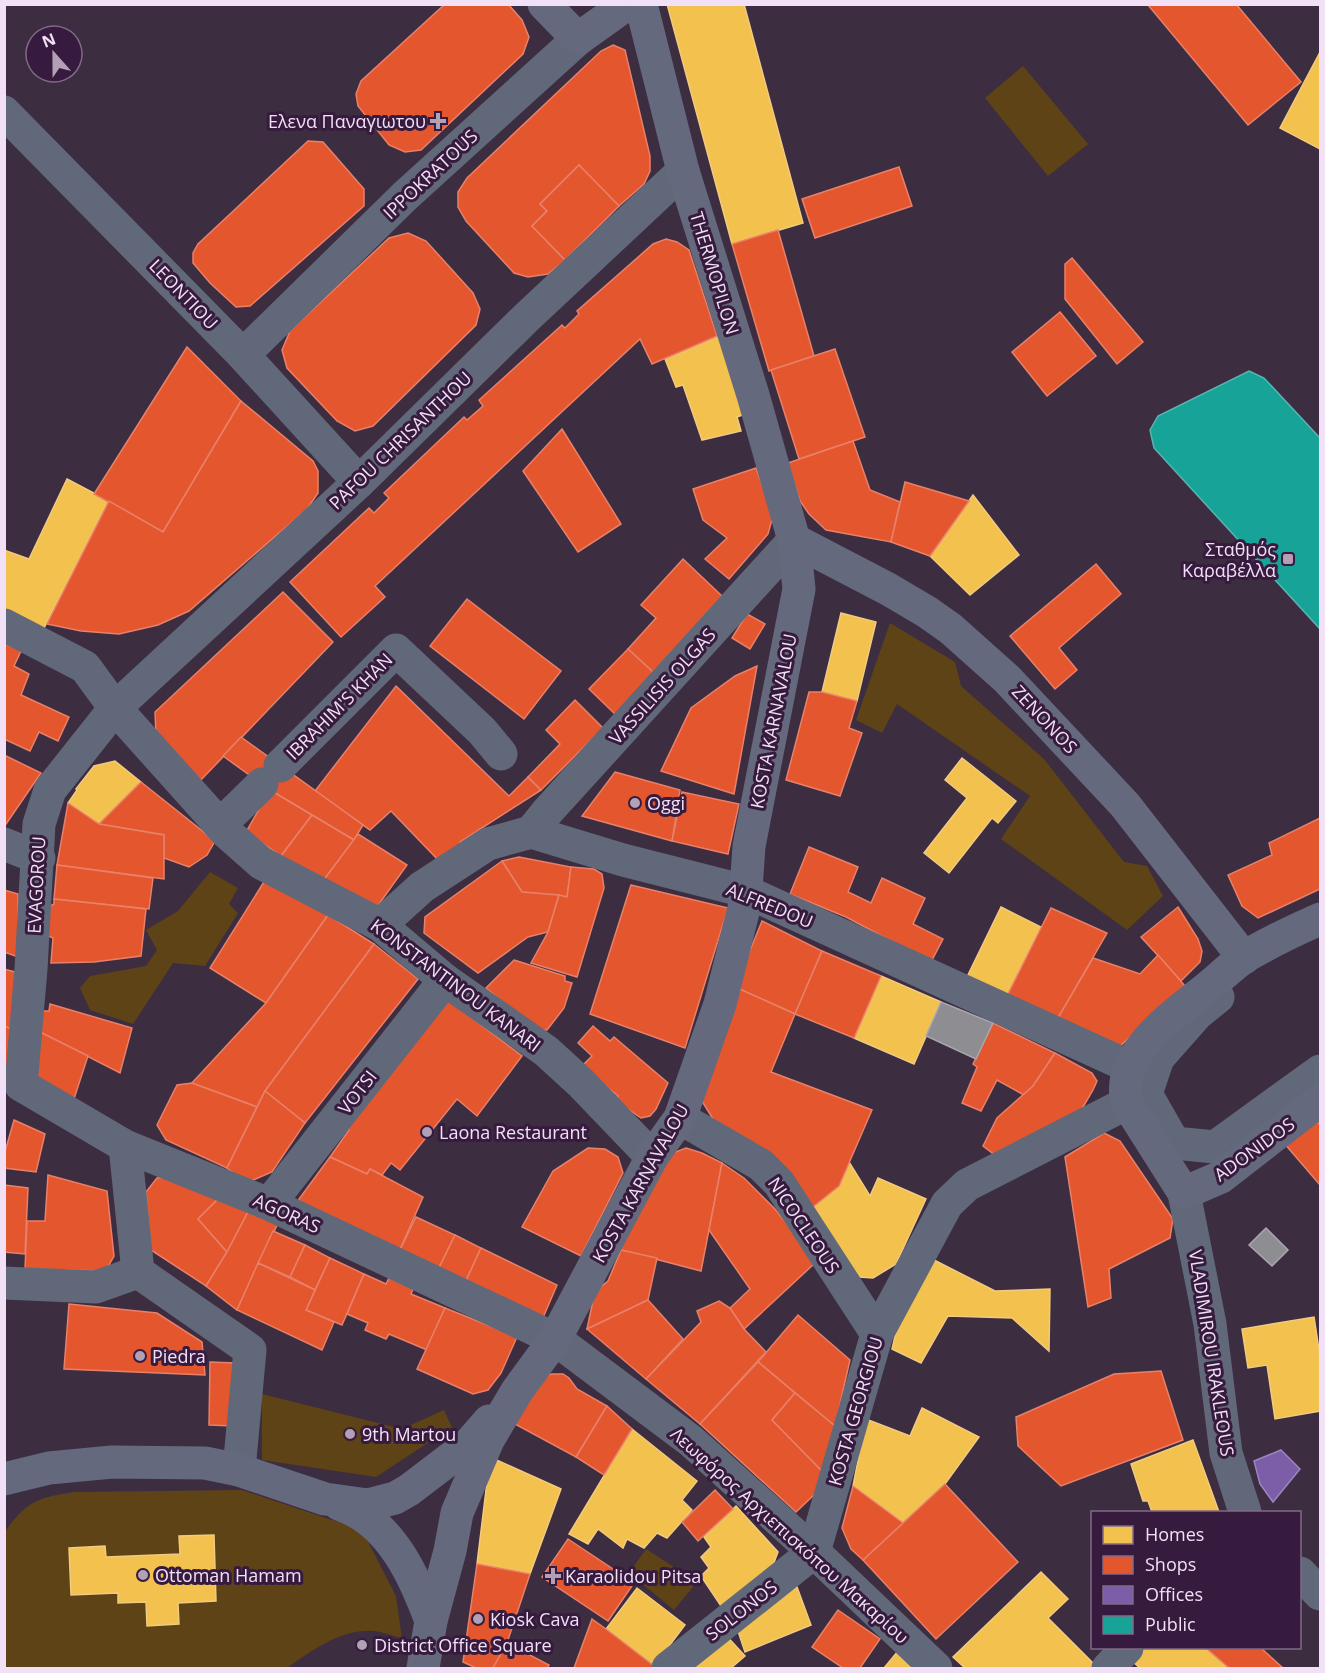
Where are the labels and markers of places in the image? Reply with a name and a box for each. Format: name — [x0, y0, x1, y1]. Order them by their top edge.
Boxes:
place label: Ελενα Παναγιωτου — [268, 109, 426, 133]
marker: Ελενα Παναγιωτου — [431, 114, 445, 128]
place label: Σταθμός Καραβέλλα — [1182, 537, 1276, 582]
marker: Σταθμός Καραβέλλα — [1281, 552, 1295, 566]
place label: Oggi — [647, 791, 685, 815]
marker: Oggi — [628, 796, 642, 810]
place label: Laona Restaurant — [439, 1120, 587, 1144]
marker: Laona Restaurant — [420, 1125, 434, 1139]
place label: Piedra — [152, 1344, 206, 1368]
marker: Piedra — [133, 1349, 147, 1363]
place label: 9th Martou — [362, 1422, 456, 1446]
marker: 9th Martou — [343, 1427, 357, 1441]
place label: Ottoman Hamam — [155, 1563, 302, 1587]
place label: Karaolidou Pitsa — [565, 1564, 701, 1588]
marker: Ottoman Hamam — [136, 1568, 150, 1582]
marker: Karaolidou Pitsa — [546, 1569, 560, 1583]
place label: Kiosk Cava — [490, 1607, 579, 1631]
marker: Kiosk Cava — [471, 1612, 485, 1626]
place label: District Office Square — [374, 1633, 552, 1657]
marker: District Office Square — [355, 1638, 369, 1652]

